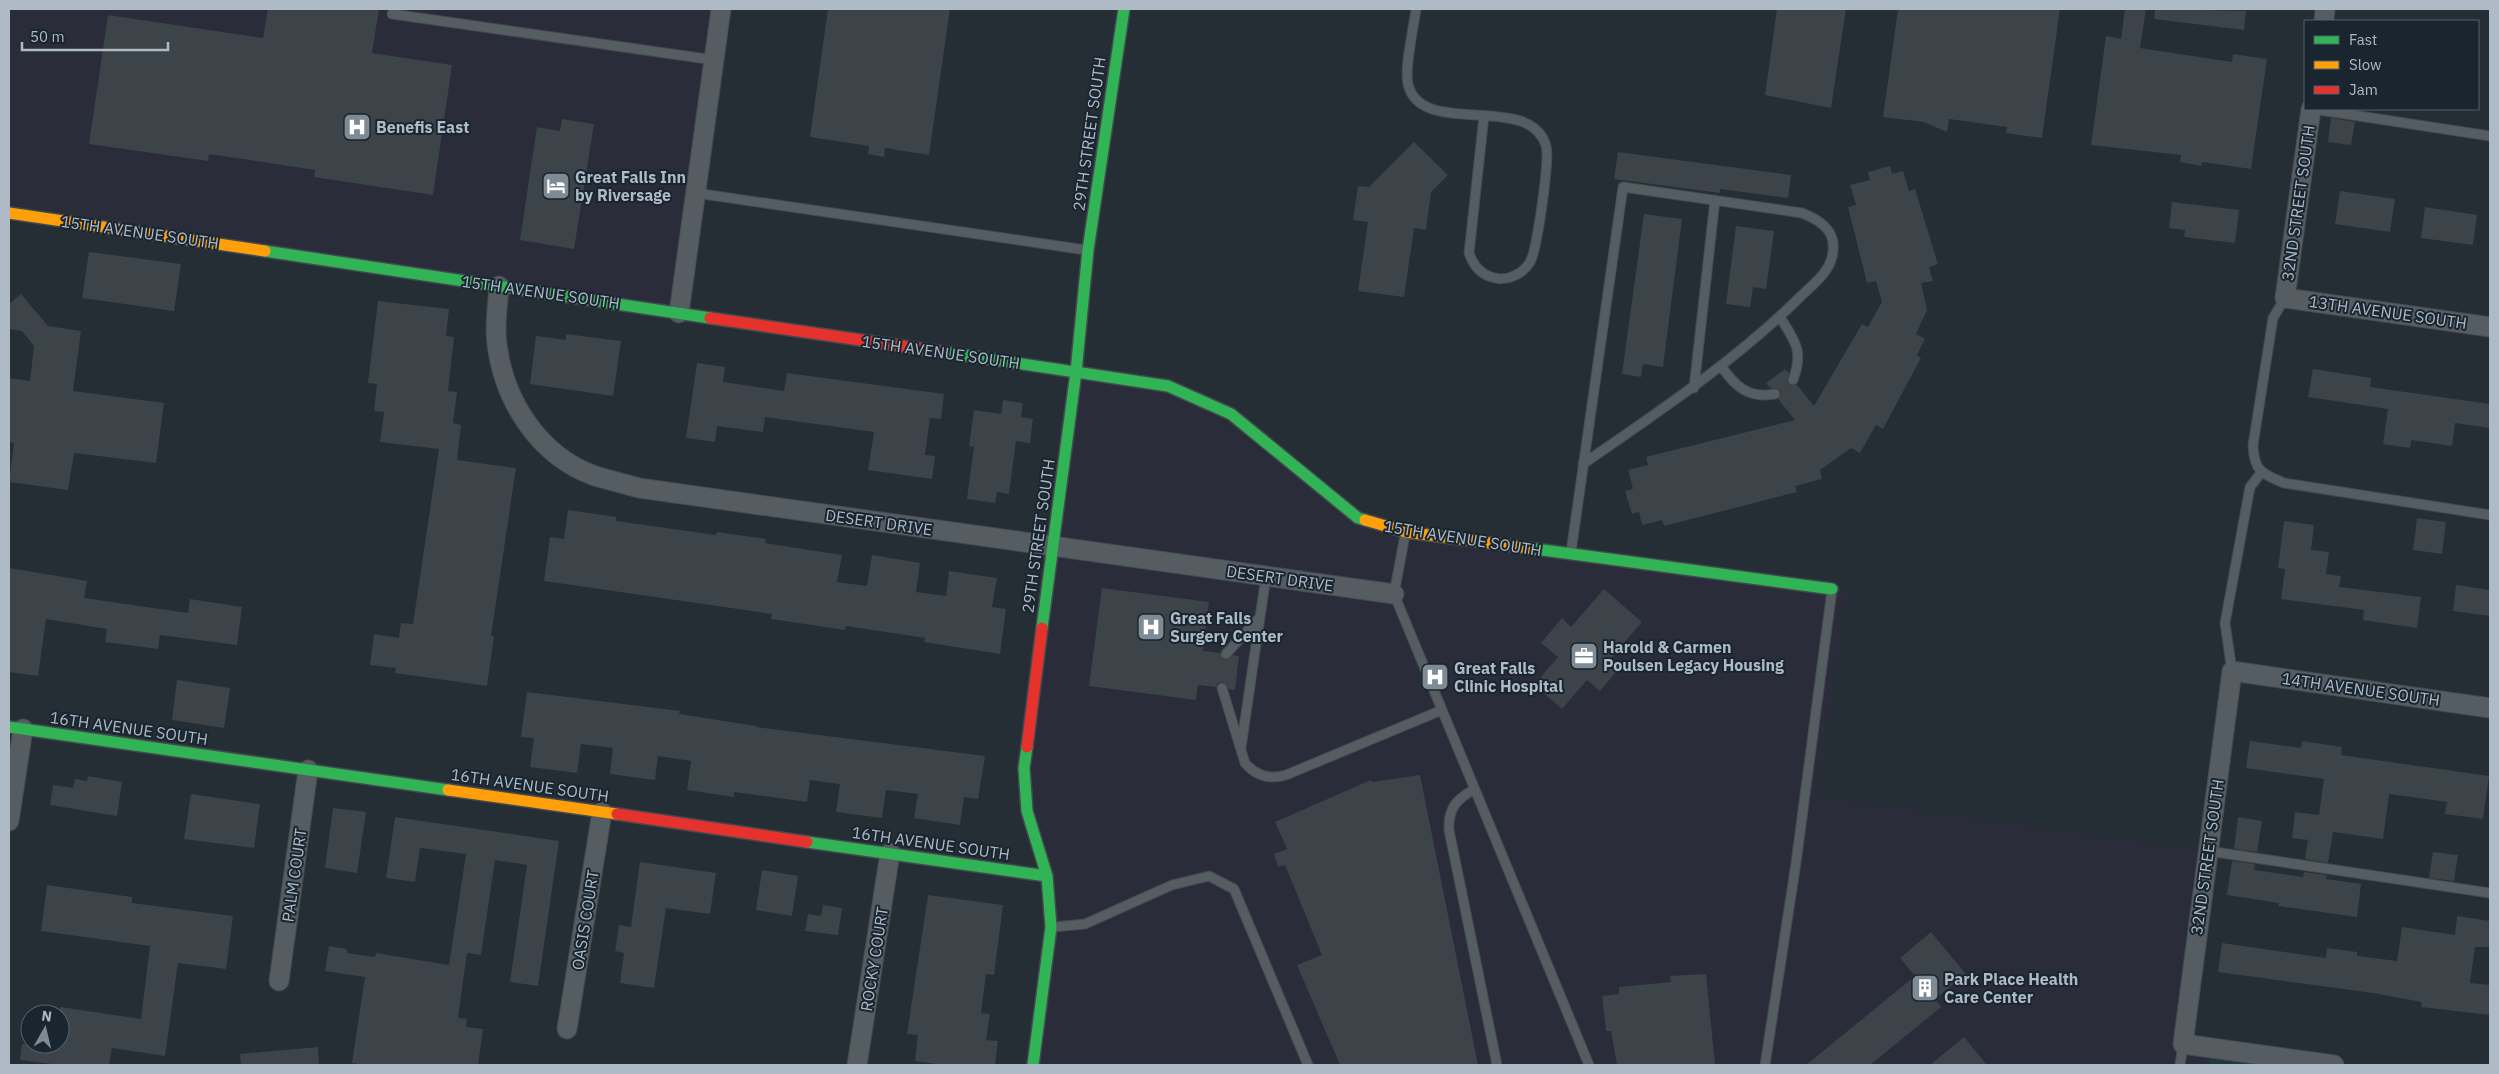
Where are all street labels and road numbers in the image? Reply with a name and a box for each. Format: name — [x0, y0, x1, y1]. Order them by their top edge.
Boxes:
street label: 29TH STREET SOUTH — [1068, 56, 1110, 212]
street label: 32ND STREET SOUTH — [2277, 124, 2319, 282]
street label: 15TH AVENUE SOUTH — [60, 211, 220, 253]
street label: 15TH AVENUE SOUTH — [461, 271, 621, 313]
street label: 13TH AVENUE SOUTH — [2308, 291, 2468, 333]
street label: 15TH AVENUE SOUTH — [861, 331, 1021, 373]
street label: 29TH STREET SOUTH — [1017, 458, 1059, 614]
street label: DESERT DRIVE — [824, 505, 934, 539]
street label: 15TH AVENUE SOUTH — [1383, 516, 1543, 560]
street label: DESERT DRIVE — [1225, 561, 1335, 595]
street label: 14TH AVENUE SOUTH — [2281, 668, 2441, 710]
street label: 16TH AVENUE SOUTH — [49, 707, 209, 749]
street label: 16TH AVENUE SOUTH — [450, 764, 610, 806]
street label: 32ND STREET SOUTH — [2186, 778, 2228, 936]
street label: 16TH AVENUE SOUTH — [851, 822, 1011, 864]
street label: PALM COURT — [277, 827, 311, 923]
street label: OASIS COURT — [567, 869, 603, 971]
street label: ROCKY COURT — [856, 905, 892, 1013]

